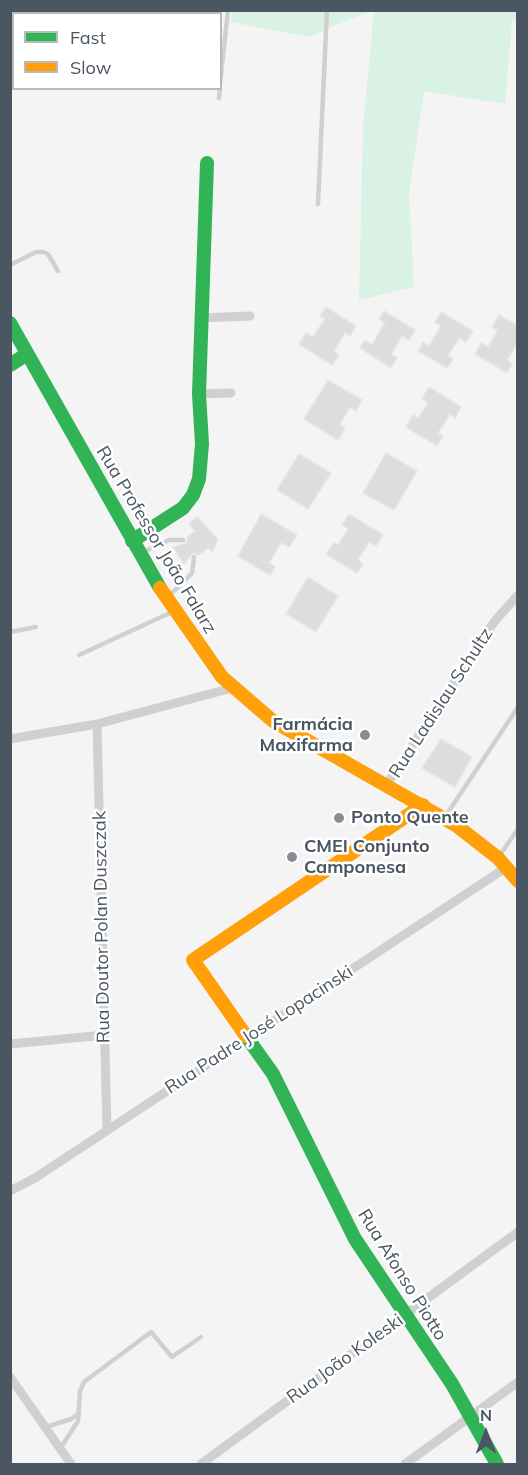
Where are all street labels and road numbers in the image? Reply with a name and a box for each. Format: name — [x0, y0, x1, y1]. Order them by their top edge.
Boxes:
street label: Rua Professor João Falarz — [91, 442, 221, 638]
street label: Rua Ladislau Schultz — [385, 624, 497, 782]
street label: Rua Doutor Polan Duszczak — [89, 811, 115, 1043]
street label: Rua Padre José Lopacinski — [161, 961, 357, 1099]
street label: Rua Afonso Piotto — [353, 1205, 451, 1345]
street label: Rua João Koleski — [283, 1310, 407, 1408]

